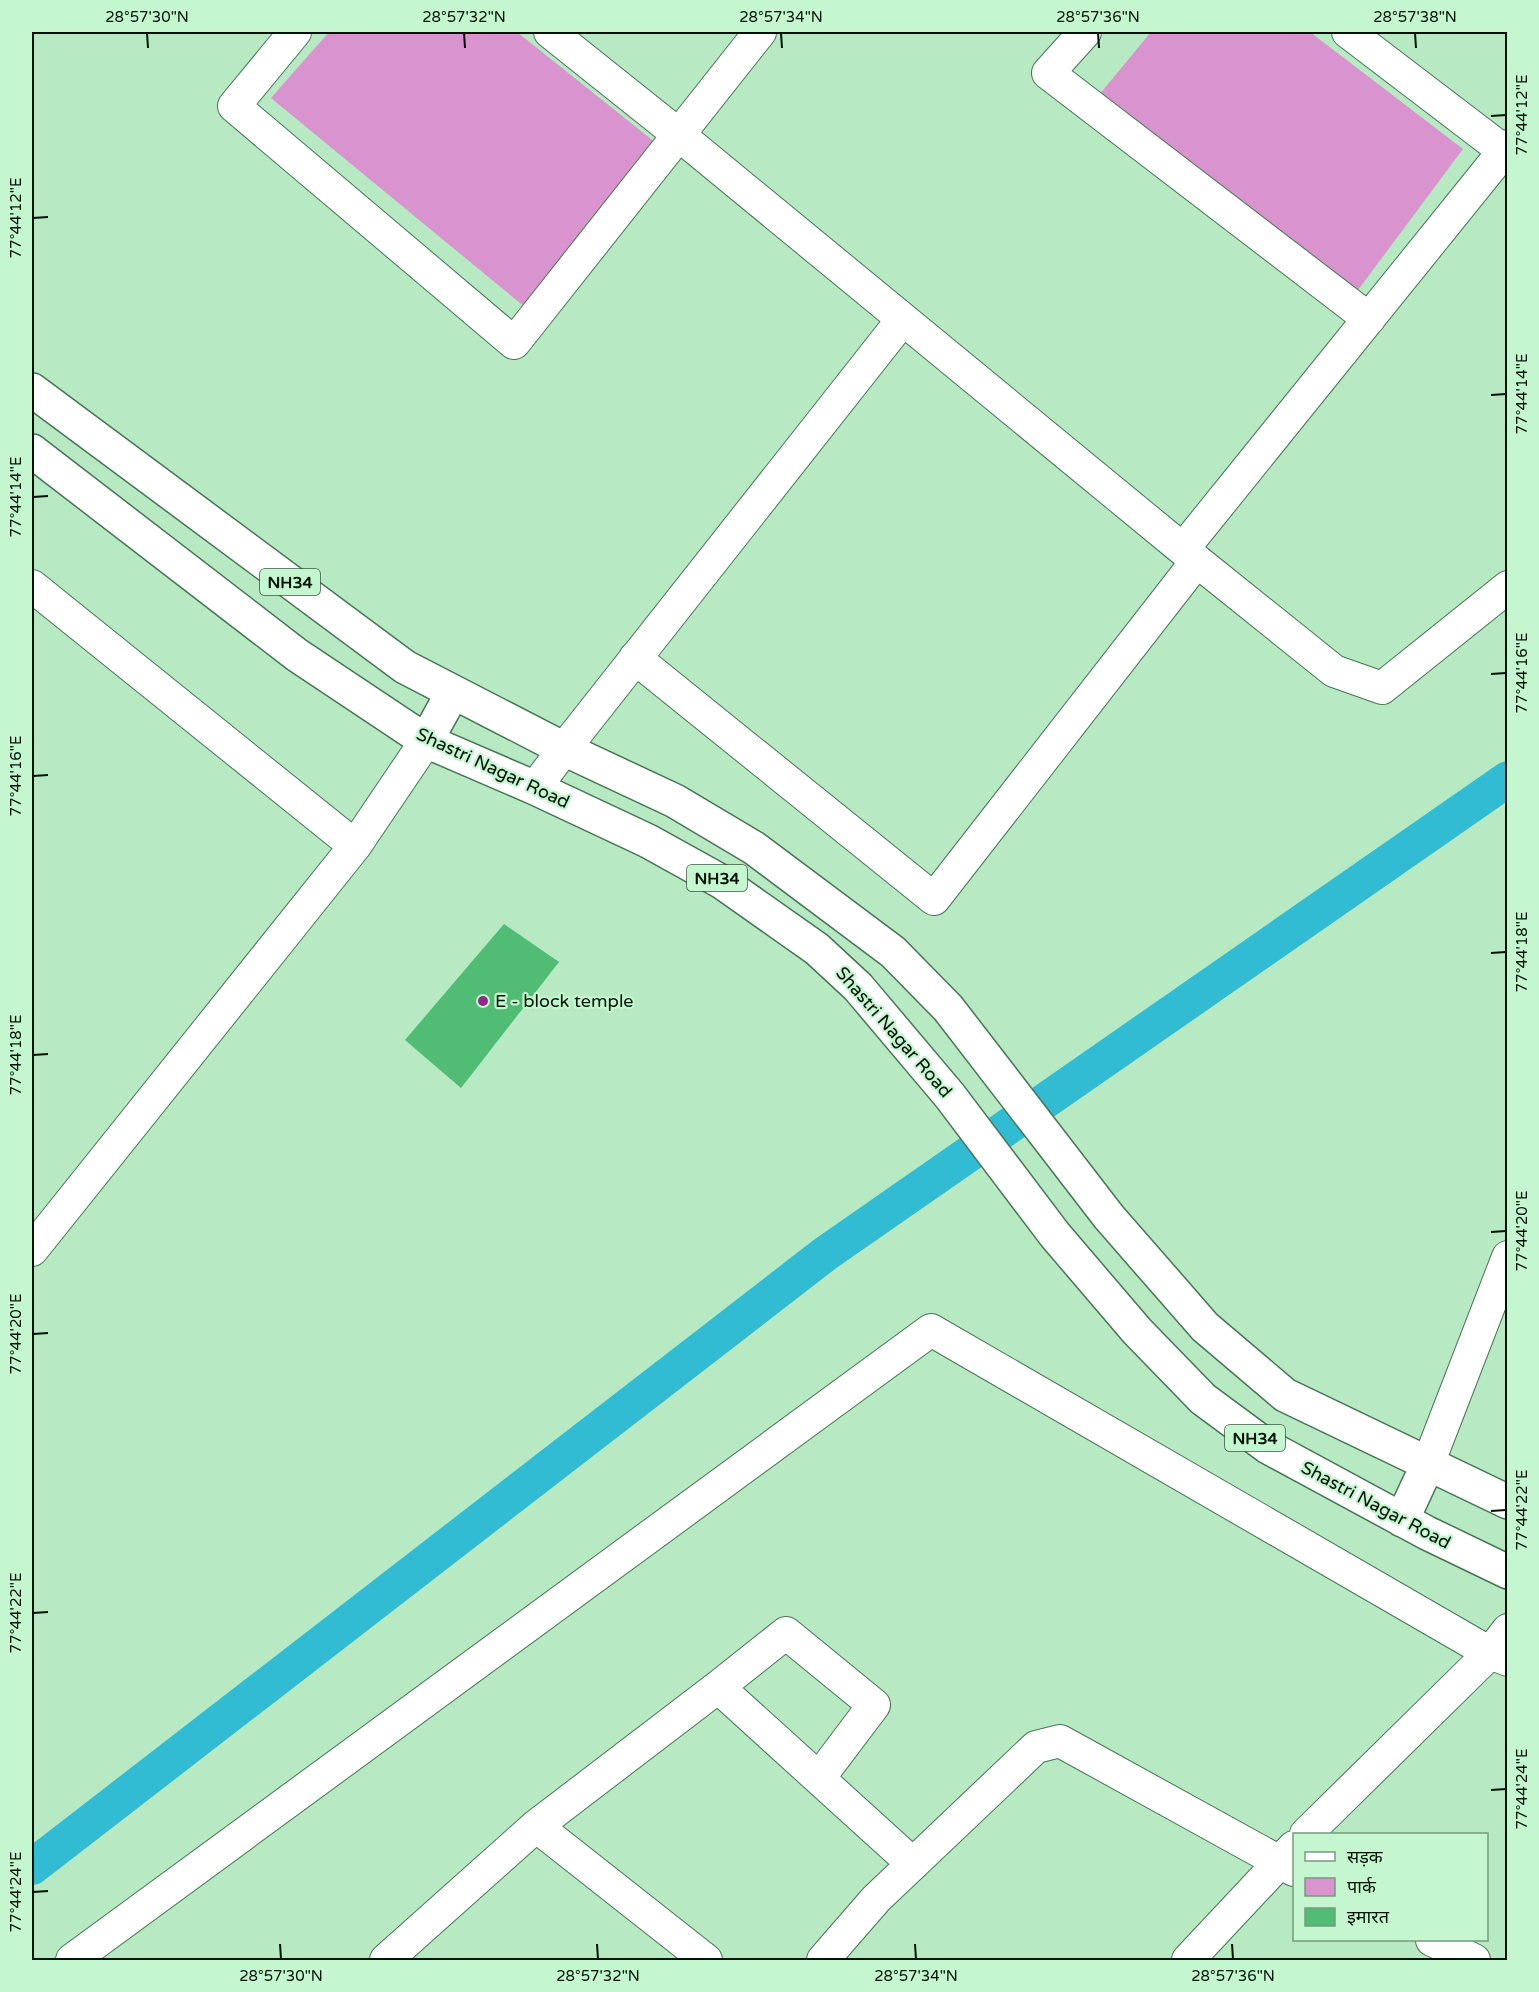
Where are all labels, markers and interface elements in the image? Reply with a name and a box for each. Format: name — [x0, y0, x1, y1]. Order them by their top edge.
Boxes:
text: 28°57'30"N — [105, 8, 189, 26]
text: 28°57'32"N — [422, 8, 506, 26]
text: 28°57'34"N — [739, 8, 823, 26]
text: 28°57'36"N — [1056, 8, 1140, 26]
text: 28°57'38"N — [1373, 8, 1457, 26]
text: 77°44'12"E — [1513, 75, 1531, 155]
text: 77°44'12"E — [7, 178, 25, 258]
text: 77°44'14"E — [1513, 354, 1531, 434]
text: 77°44'14"E — [7, 457, 25, 537]
road number: NH34 — [260, 569, 320, 595]
text: 77°44'16"E — [1513, 633, 1531, 713]
street label: Shastri Nagar Road — [413, 723, 573, 813]
text: 77°44'16"E — [7, 736, 25, 816]
road number: NH34 — [687, 865, 747, 891]
text: 77°44'18"E — [1513, 912, 1531, 992]
street label: Shastri Nagar Road — [831, 962, 957, 1102]
place label: E - block temple — [495, 990, 634, 1012]
marker: E - block temple — [476, 994, 490, 1008]
text: 77°44'18"E — [7, 1015, 25, 1095]
text: 77°44'20"E — [1513, 1191, 1531, 1271]
text: 77°44'20"E — [7, 1294, 25, 1374]
road number: NH34 — [1225, 1425, 1285, 1451]
street label: Shastri Nagar Road — [1297, 1456, 1455, 1554]
text: 77°44'22"E — [1513, 1470, 1531, 1550]
text: 77°44'22"E — [7, 1573, 25, 1653]
text: 77°44'24"E — [1513, 1749, 1531, 1829]
legend — [1293, 1833, 1488, 1941]
text: सड़क — [1347, 1846, 1384, 1868]
text: 77°44'24"E — [7, 1852, 25, 1932]
text: पार्क — [1347, 1876, 1377, 1898]
text: इमारत — [1347, 1906, 1390, 1928]
text: 28°57'30"N — [239, 1967, 323, 1985]
text: 28°57'32"N — [556, 1967, 640, 1985]
text: 28°57'34"N — [874, 1967, 958, 1985]
text: 28°57'36"N — [1191, 1967, 1275, 1985]

